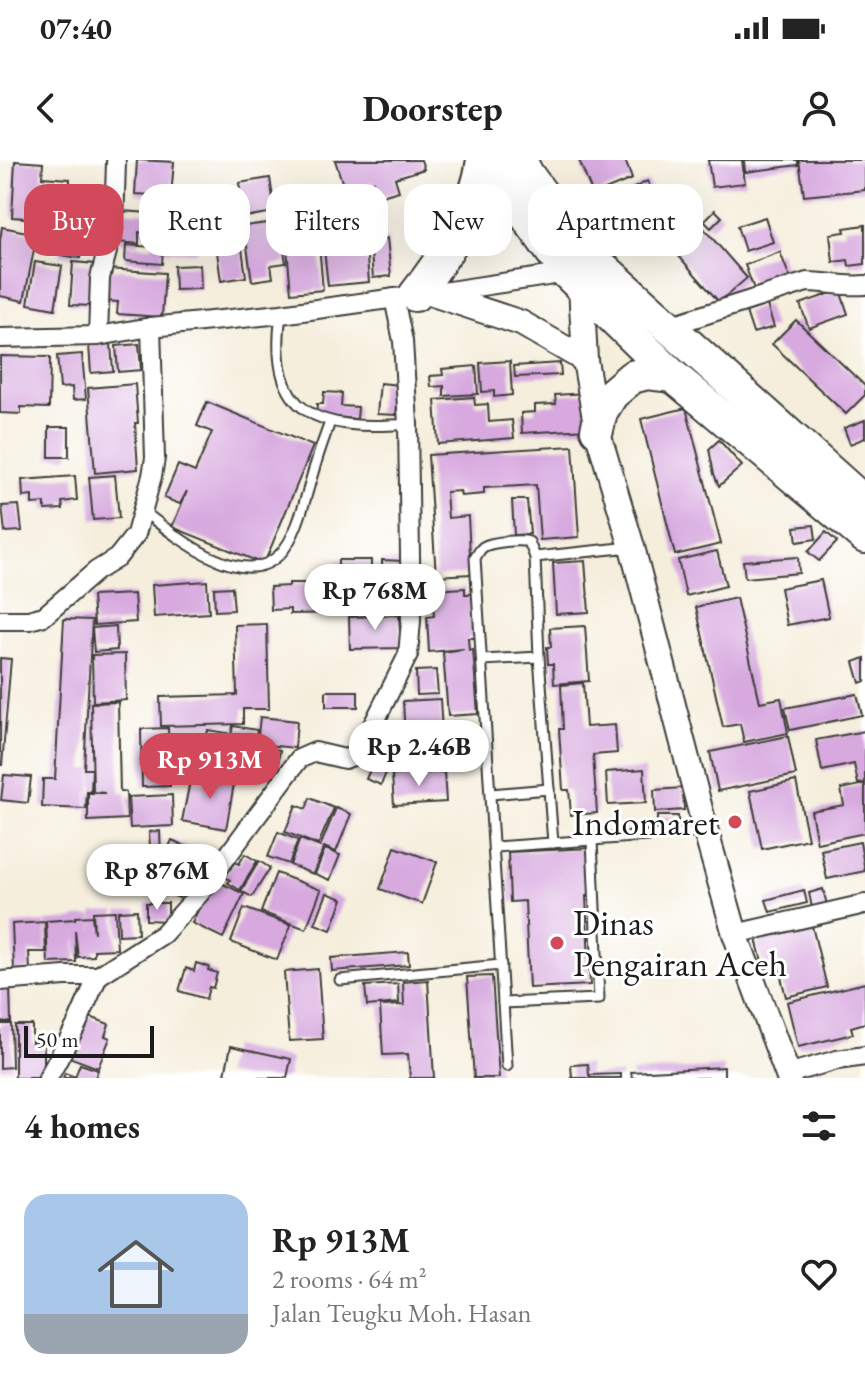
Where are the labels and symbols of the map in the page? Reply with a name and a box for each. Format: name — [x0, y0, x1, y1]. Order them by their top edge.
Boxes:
pin: Rp 768M — [301, 564, 449, 632]
pin: Rp 2.46B — [336, 720, 502, 788]
pin: Rp 913M — [136, 733, 284, 801]
place label: Indomaret — [572, 799, 720, 846]
marker: Indomaret — [726, 813, 744, 831]
pin: Rp 876M — [83, 844, 231, 912]
place label: Dinas Pengairan Aceh — [573, 899, 787, 987]
marker: Dinas Pengairan Aceh — [548, 934, 566, 952]
scale bar — [24, 1022, 154, 1058]

